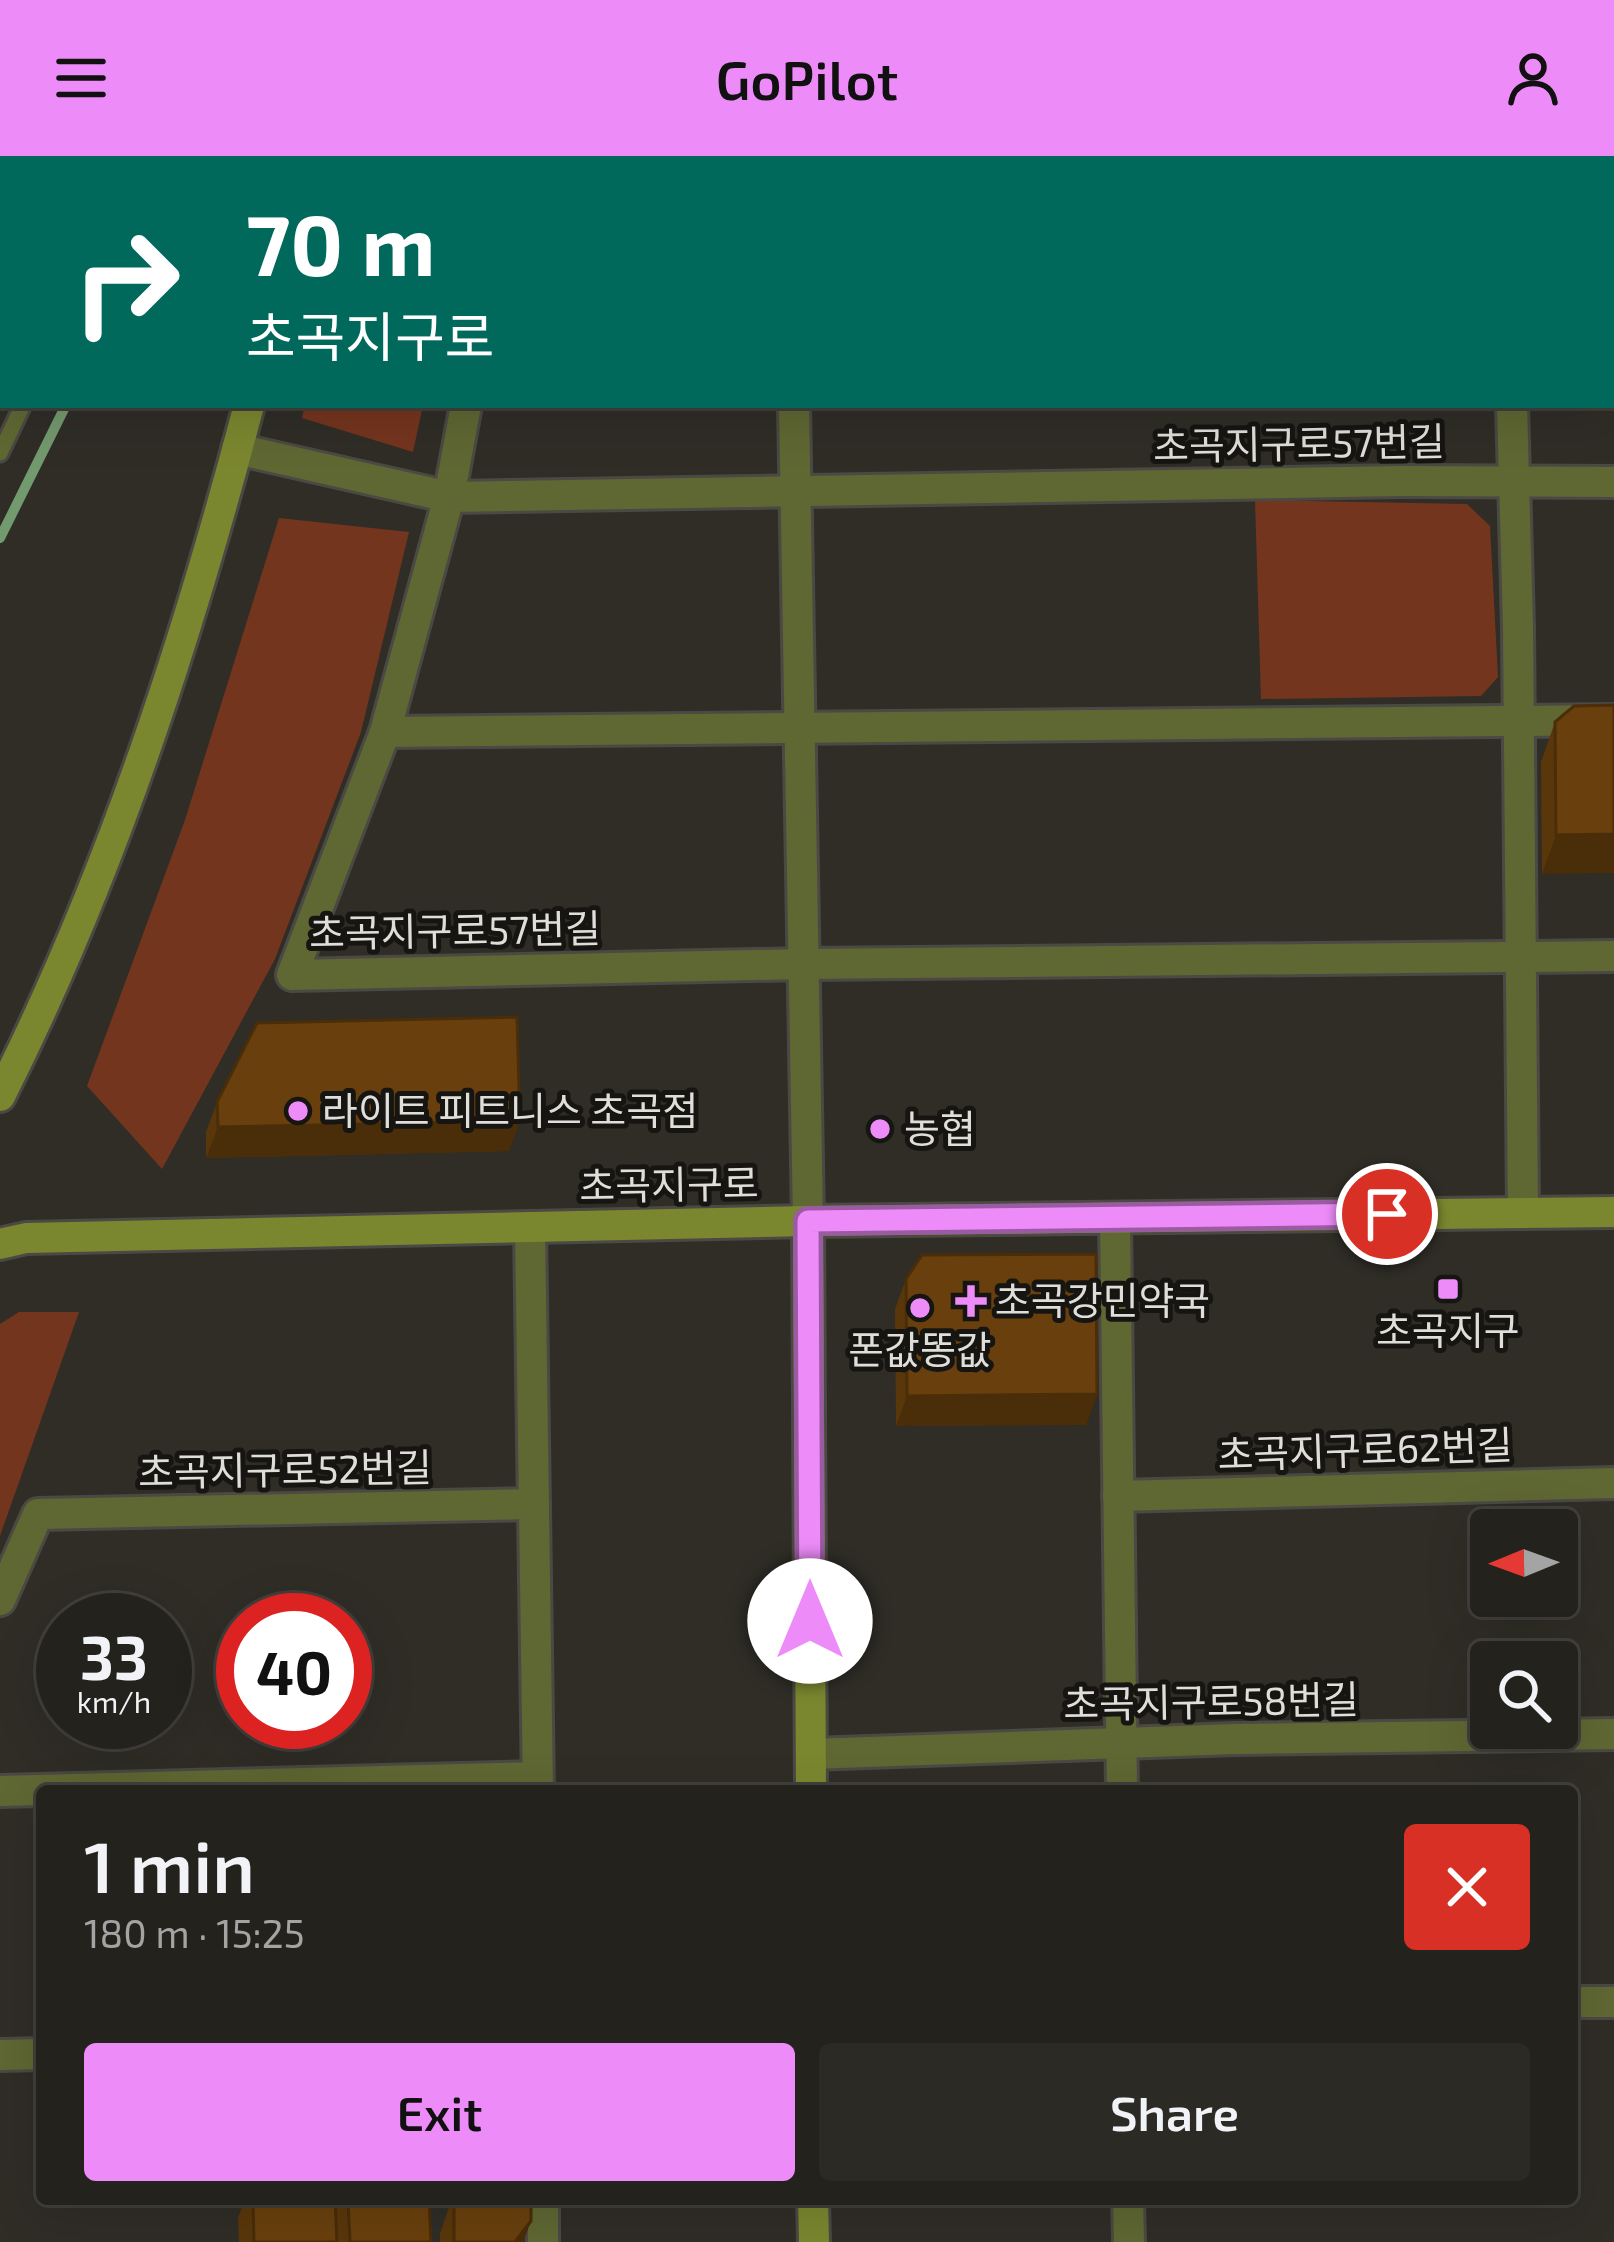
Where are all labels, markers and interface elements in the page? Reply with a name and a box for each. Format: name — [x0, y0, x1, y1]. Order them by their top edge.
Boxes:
icon: menu — [48, 45, 114, 111]
icon: person — [1500, 45, 1566, 111]
text: GoPilot — [716, 46, 898, 111]
text: 70 m — [246, 192, 436, 293]
icon: right — [48, 204, 204, 360]
text: 초곡지구로 — [246, 303, 494, 368]
street label: 초곡지구로57번길 — [1153, 416, 1445, 469]
street label: 초곡지구로57번길 — [309, 903, 601, 956]
place label: 라이트 피트니스 초곡점 — [322, 1086, 698, 1133]
marker: 라이트 피트니스 초곡점 — [285, 1098, 311, 1124]
place label: 농협 — [904, 1104, 976, 1151]
marker: 농협 — [867, 1116, 893, 1142]
street label: 초곡지구로 — [579, 1158, 759, 1209]
pin — [1336, 1163, 1438, 1265]
icon: arrive — [1354, 1181, 1420, 1247]
place label: 초곡강민약국 — [995, 1276, 1210, 1323]
marker: 초곡지구 — [1435, 1276, 1461, 1302]
marker: 초곡강민약국 — [958, 1288, 984, 1314]
marker: 폰값똥값 — [907, 1295, 933, 1321]
place label: 초곡지구 — [1376, 1306, 1520, 1353]
place label: 폰값똥값 — [848, 1325, 992, 1372]
street label: 초곡지구로62번길 — [1217, 1420, 1513, 1477]
street label: 초곡지구로52번길 — [138, 1442, 432, 1495]
north arrow — [1470, 1509, 1578, 1617]
map controls — [1470, 1509, 1578, 1749]
position arrow — [747, 1558, 873, 1684]
speed limit sign: 40 — [216, 1593, 372, 1749]
text: 33 — [80, 1620, 148, 1692]
button: search — [1470, 1641, 1578, 1749]
street label: 초곡지구로58번길 — [1063, 1674, 1359, 1727]
text: km/h — [77, 1683, 151, 1719]
text: 1 min — [84, 1821, 255, 1907]
button: close — [1404, 1824, 1530, 1950]
text: 180 m · 15:25 — [84, 1909, 305, 1956]
button: Exit — [84, 2043, 795, 2181]
button: Share — [819, 2043, 1530, 2181]

